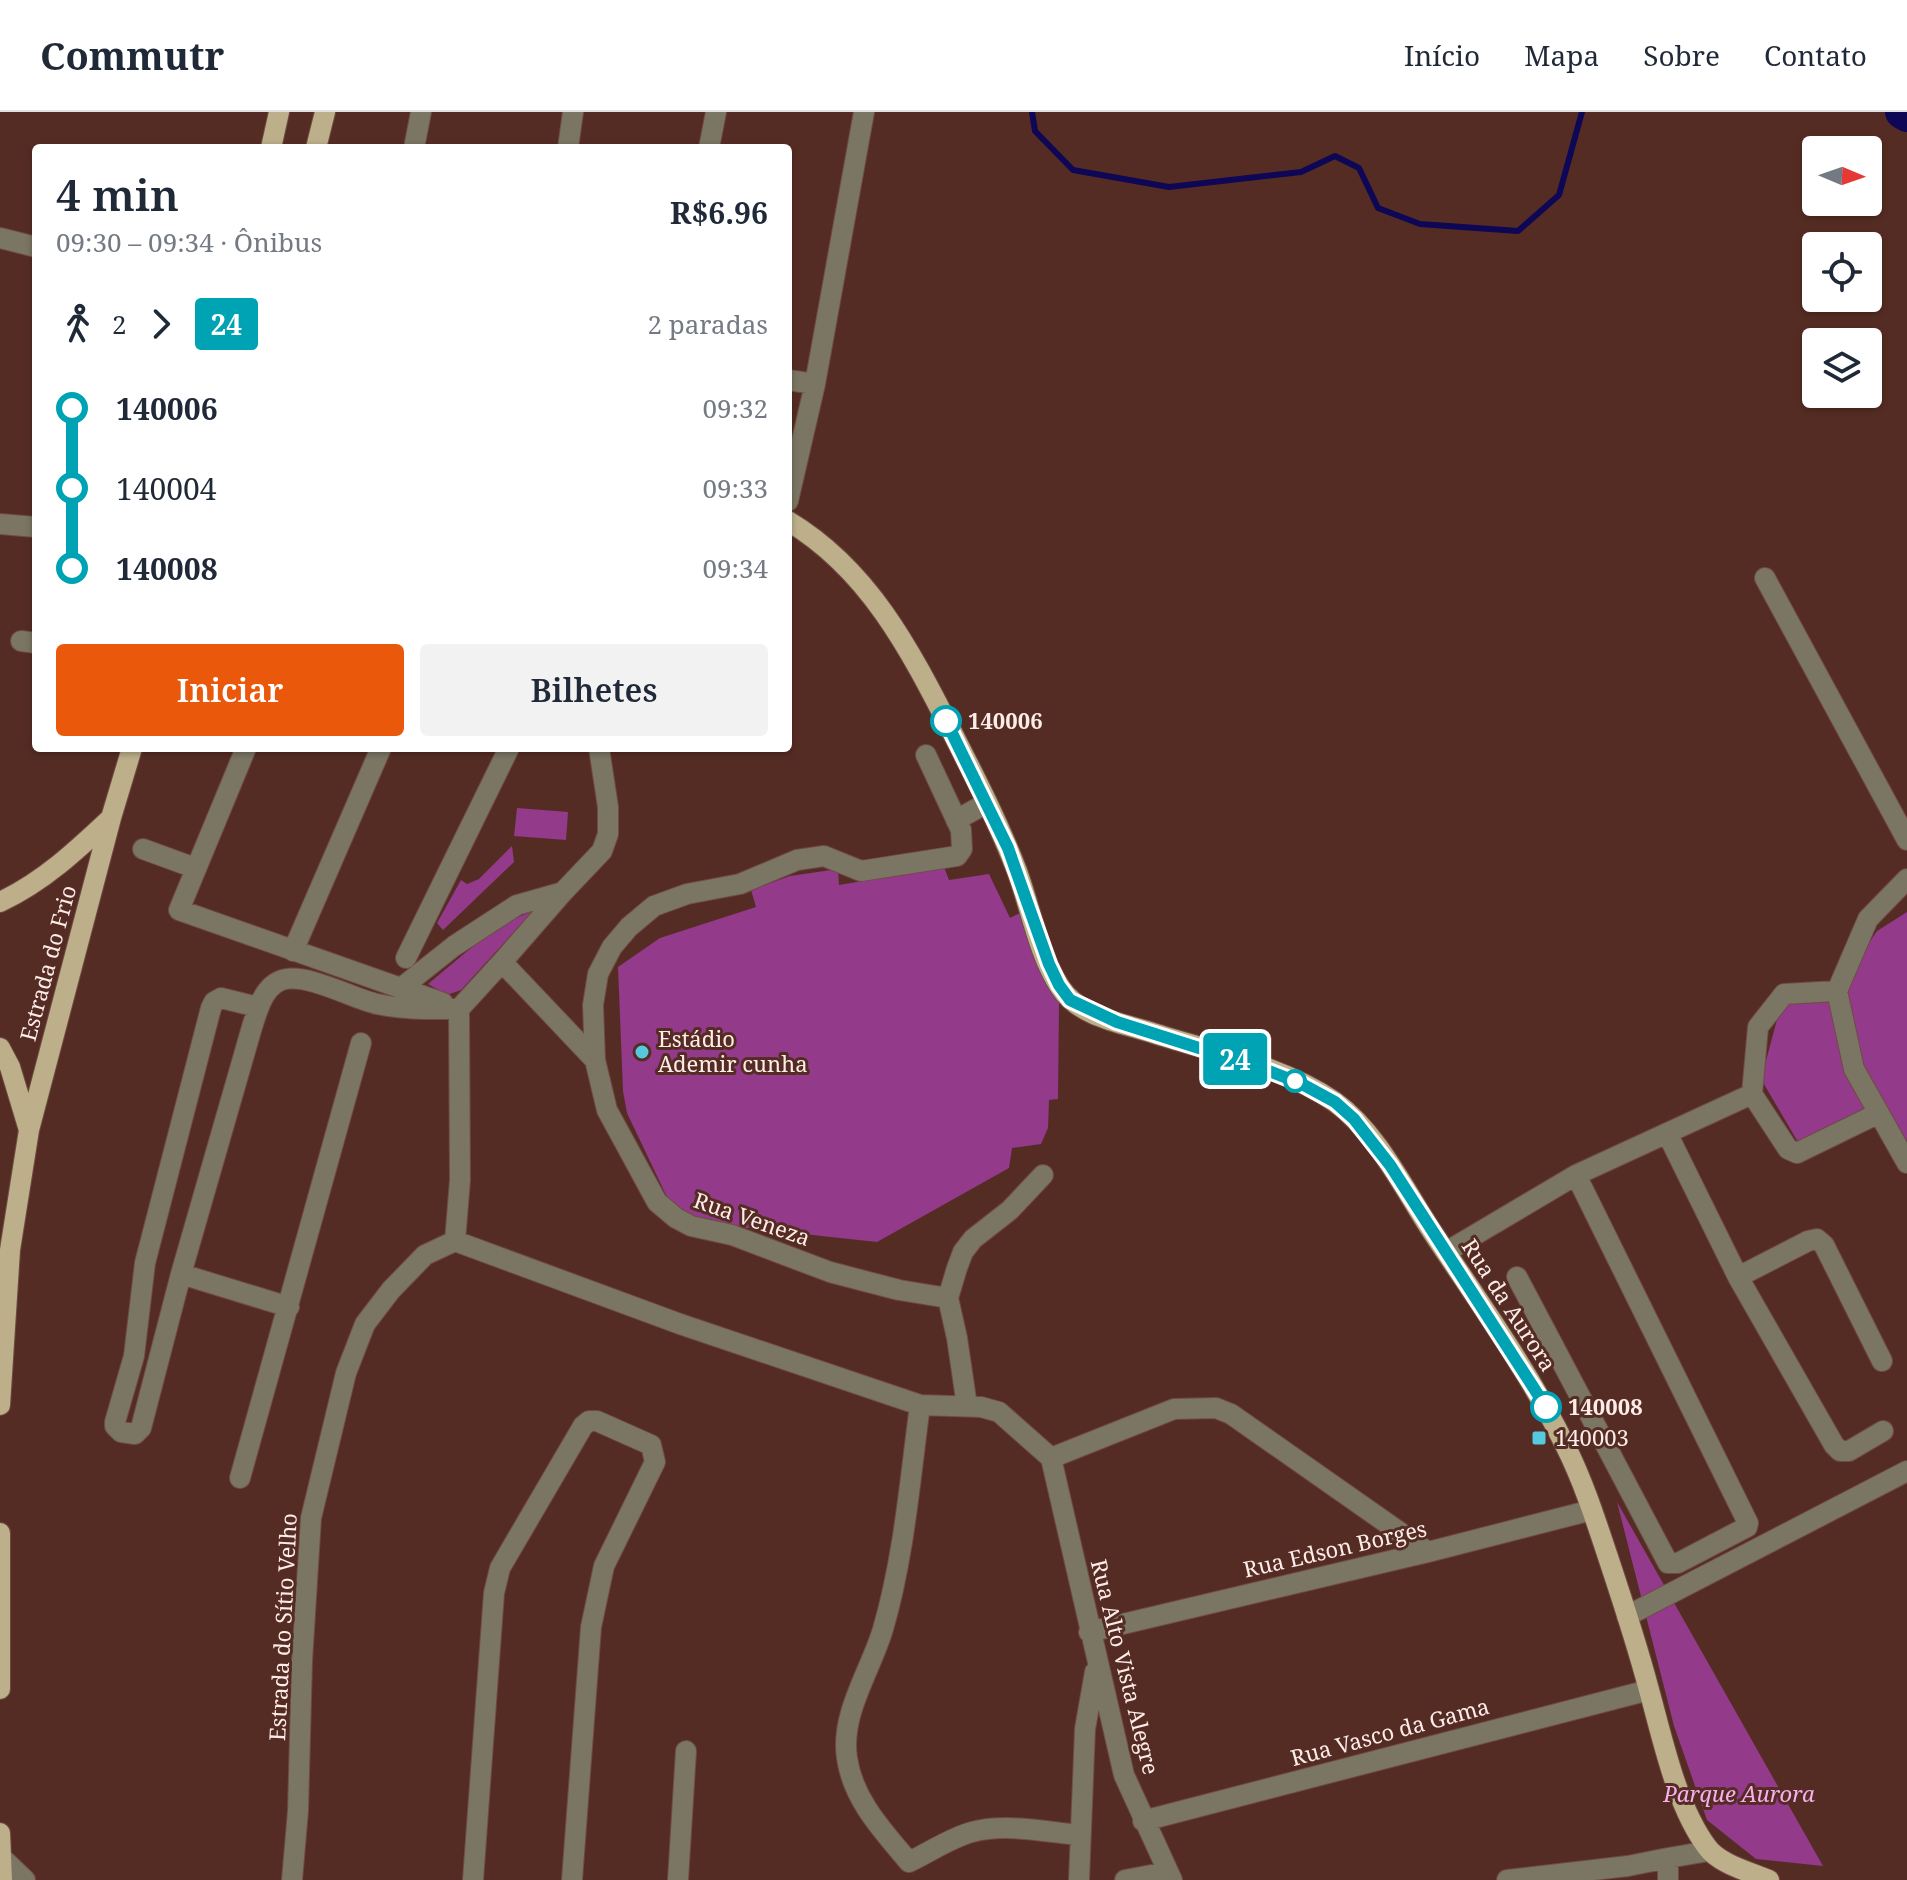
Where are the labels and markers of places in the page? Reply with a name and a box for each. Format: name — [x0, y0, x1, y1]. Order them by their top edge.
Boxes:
place label: 140006 — [968, 705, 1043, 735]
marker: 140006 — [931, 706, 961, 736]
place label: Estádio Ademir cunha — [658, 1023, 808, 1078]
marker: Estádio Ademir cunha — [633, 1043, 651, 1061]
unlabelled marker — [1284, 1070, 1306, 1092]
place label: 140008 — [1568, 1391, 1643, 1421]
marker: 140008 — [1531, 1392, 1561, 1422]
place label: 140003 — [1555, 1422, 1629, 1452]
marker: 140003 — [1530, 1429, 1548, 1447]

